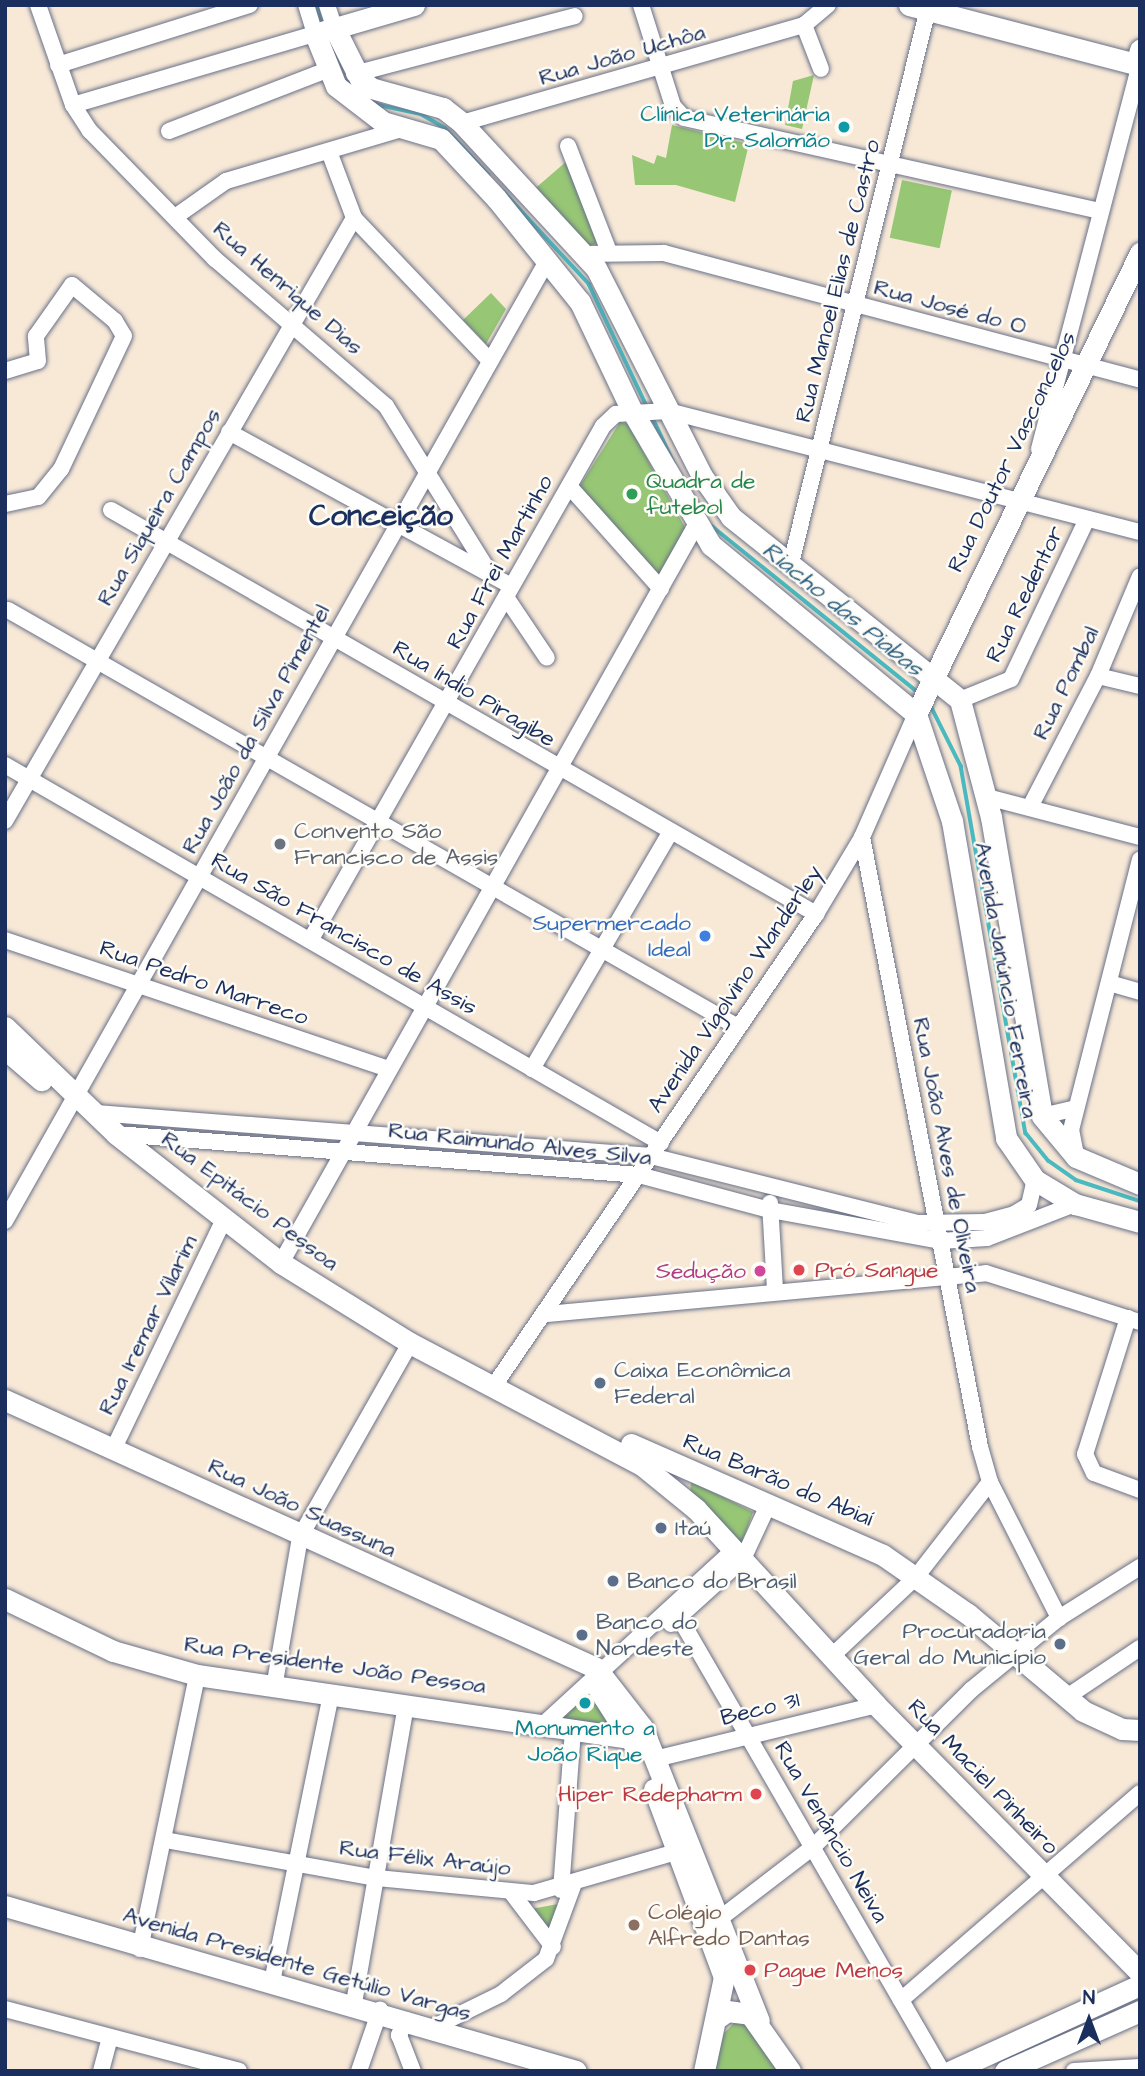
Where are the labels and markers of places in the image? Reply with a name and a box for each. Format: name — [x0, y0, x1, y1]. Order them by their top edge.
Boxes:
place label: Clínica Veterinária Dr. Salomão — [640, 100, 830, 154]
marker: Clínica Veterinária Dr. Salomão — [836, 119, 852, 135]
place label: Quadra de futebol — [646, 467, 755, 521]
marker: Quadra de futebol — [624, 486, 640, 502]
place label: Convento São Francisco de Assis — [294, 817, 498, 871]
marker: Convento São Francisco de Assis — [272, 836, 288, 852]
place label: Supermercado Ideal — [533, 909, 691, 963]
marker: Supermercado Ideal — [697, 928, 713, 944]
place label: Pró Sangue — [815, 1256, 938, 1284]
place label: Sedução — [656, 1257, 746, 1285]
marker: Pró Sangue — [789, 1260, 809, 1280]
marker: Sedução — [752, 1263, 768, 1279]
place label: Caixa Econômica Federal — [614, 1356, 790, 1410]
marker: Caixa Econômica Federal — [592, 1375, 608, 1391]
place label: Itaú — [675, 1514, 711, 1542]
marker: Itaú — [653, 1520, 669, 1536]
place label: Banco do Brasil — [627, 1567, 797, 1595]
marker: Banco do Brasil — [605, 1573, 621, 1589]
place label: Banco do Nordeste — [596, 1608, 697, 1662]
place label: Procuradoria Geral do Município — [854, 1617, 1046, 1671]
marker: Banco do Nordeste — [574, 1627, 590, 1643]
marker: Procuradoria Geral do Município — [1052, 1636, 1068, 1652]
marker: Monumento a João Rique — [577, 1695, 593, 1711]
place label: Monumento a João Rique — [515, 1714, 655, 1768]
place label: Hiper Redepharm — [558, 1780, 742, 1808]
marker: Hiper Redepharm — [748, 1786, 764, 1802]
place label: Colégio Alfredo Dantas — [648, 1898, 810, 1952]
marker: Colégio Alfredo Dantas — [626, 1917, 642, 1933]
place label: Pague Menos — [764, 1956, 903, 1984]
marker: Pague Menos — [742, 1962, 758, 1978]

